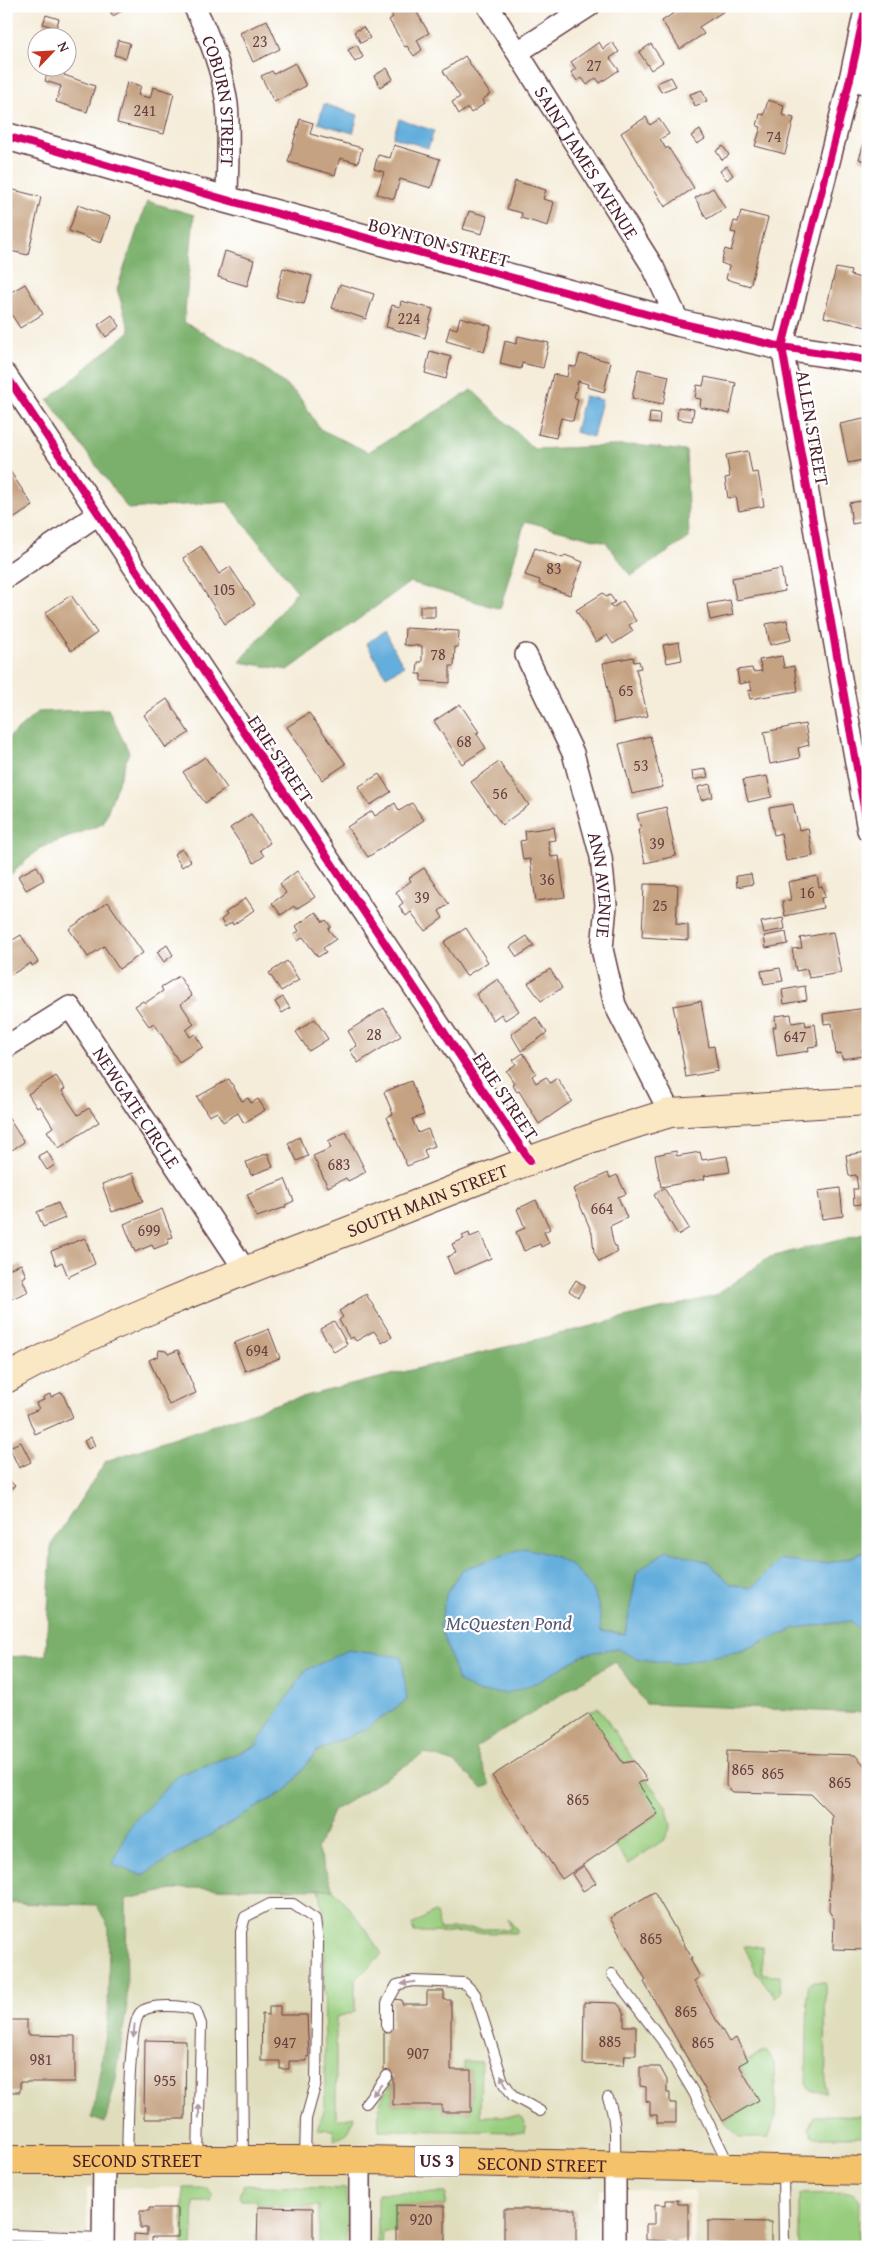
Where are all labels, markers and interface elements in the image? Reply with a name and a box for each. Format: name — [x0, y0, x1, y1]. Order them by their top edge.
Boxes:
north arrow — [28, 28, 78, 78]
house number: 23 — [252, 29, 268, 53]
street label: COBURN STREET — [195, 31, 242, 168]
text: N — [53, 38, 75, 56]
house number: 27 — [586, 53, 602, 77]
street label: SAINT JAMES AVENUE — [528, 80, 646, 245]
house number: 241 — [133, 98, 157, 122]
house number: 74 — [766, 124, 782, 148]
street label: BOYNTON STREET — [365, 210, 513, 274]
house number: 224 — [397, 306, 421, 330]
street label: ALLEN STREET — [789, 368, 837, 488]
house number: 83 — [546, 556, 562, 580]
house number: 105 — [212, 577, 236, 601]
house number: 78 — [430, 642, 446, 666]
house number: 65 — [618, 678, 634, 702]
street label: ERIE STREET — [241, 709, 321, 809]
house number: 68 — [456, 729, 472, 753]
house number: 53 — [633, 753, 649, 777]
house number: 56 — [492, 781, 508, 805]
street label: ANN AVENUE — [581, 828, 620, 940]
house number: 39 — [649, 831, 665, 855]
house number: 36 — [539, 867, 555, 891]
house number: 16 — [799, 880, 815, 904]
house number: 39 — [414, 885, 430, 909]
house number: 25 — [652, 893, 668, 917]
house number: 28 — [366, 1022, 382, 1046]
house number: 647 — [783, 1024, 807, 1048]
street label: NEWGATE CIRCLE — [86, 1041, 188, 1174]
street label: ERIE STREET — [466, 1046, 546, 1146]
house number: 683 — [327, 1152, 351, 1176]
street label: SOUTH MAIN STREET — [342, 1156, 512, 1244]
house number: 664 — [590, 1196, 614, 1220]
house number: 699 — [137, 1218, 161, 1242]
house number: 694 — [245, 1338, 269, 1362]
water label: McQuesten Pond — [446, 1608, 573, 1637]
house number: 865 — [731, 1757, 755, 1781]
house number: 865 — [761, 1761, 785, 1785]
house number: 865 — [828, 1770, 852, 1794]
house number: 865 — [566, 1787, 590, 1811]
house number: 865 — [639, 1926, 663, 1950]
one-way arrow — [400, 1980, 416, 1988]
house number: 865 — [674, 1999, 698, 2023]
one-way arrow — [130, 2024, 138, 2040]
house number: 885 — [598, 2029, 622, 2053]
house number: 947 — [273, 2030, 297, 2054]
house number: 865 — [691, 2030, 715, 2054]
house number: 907 — [406, 2041, 430, 2065]
house number: 981 — [29, 2047, 53, 2071]
house number: 955 — [153, 2068, 177, 2092]
one-way arrow — [500, 2073, 508, 2088]
one-way arrow — [371, 2083, 383, 2095]
one-way arrow — [195, 2103, 203, 2119]
street label: SECOND STREET — [72, 2146, 202, 2174]
road number: US 3 — [414, 2146, 460, 2176]
street label: SECOND STREET — [477, 2148, 607, 2179]
house number: 920 — [409, 2207, 433, 2231]

